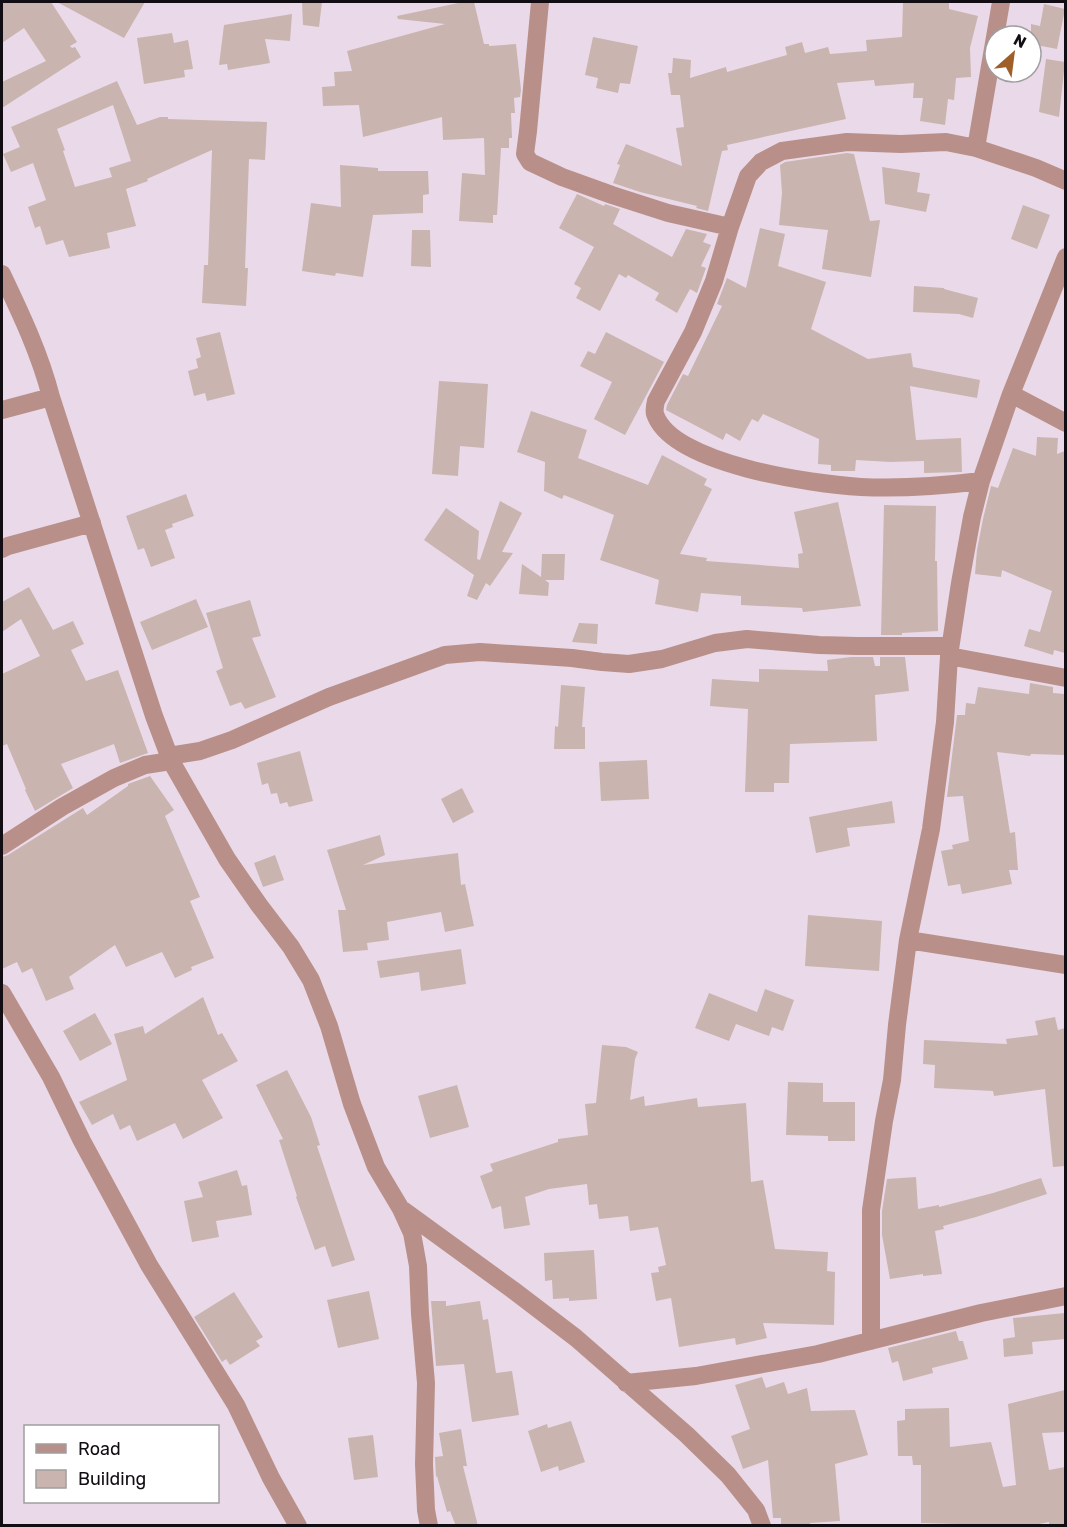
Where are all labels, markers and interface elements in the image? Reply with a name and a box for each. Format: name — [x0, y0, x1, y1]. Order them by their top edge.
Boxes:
north arrow — [983, 24, 1043, 84]
text: N — [1010, 30, 1029, 52]
legend — [24, 1425, 219, 1503]
text: Road — [78, 1438, 121, 1460]
text: Building — [78, 1468, 146, 1490]

